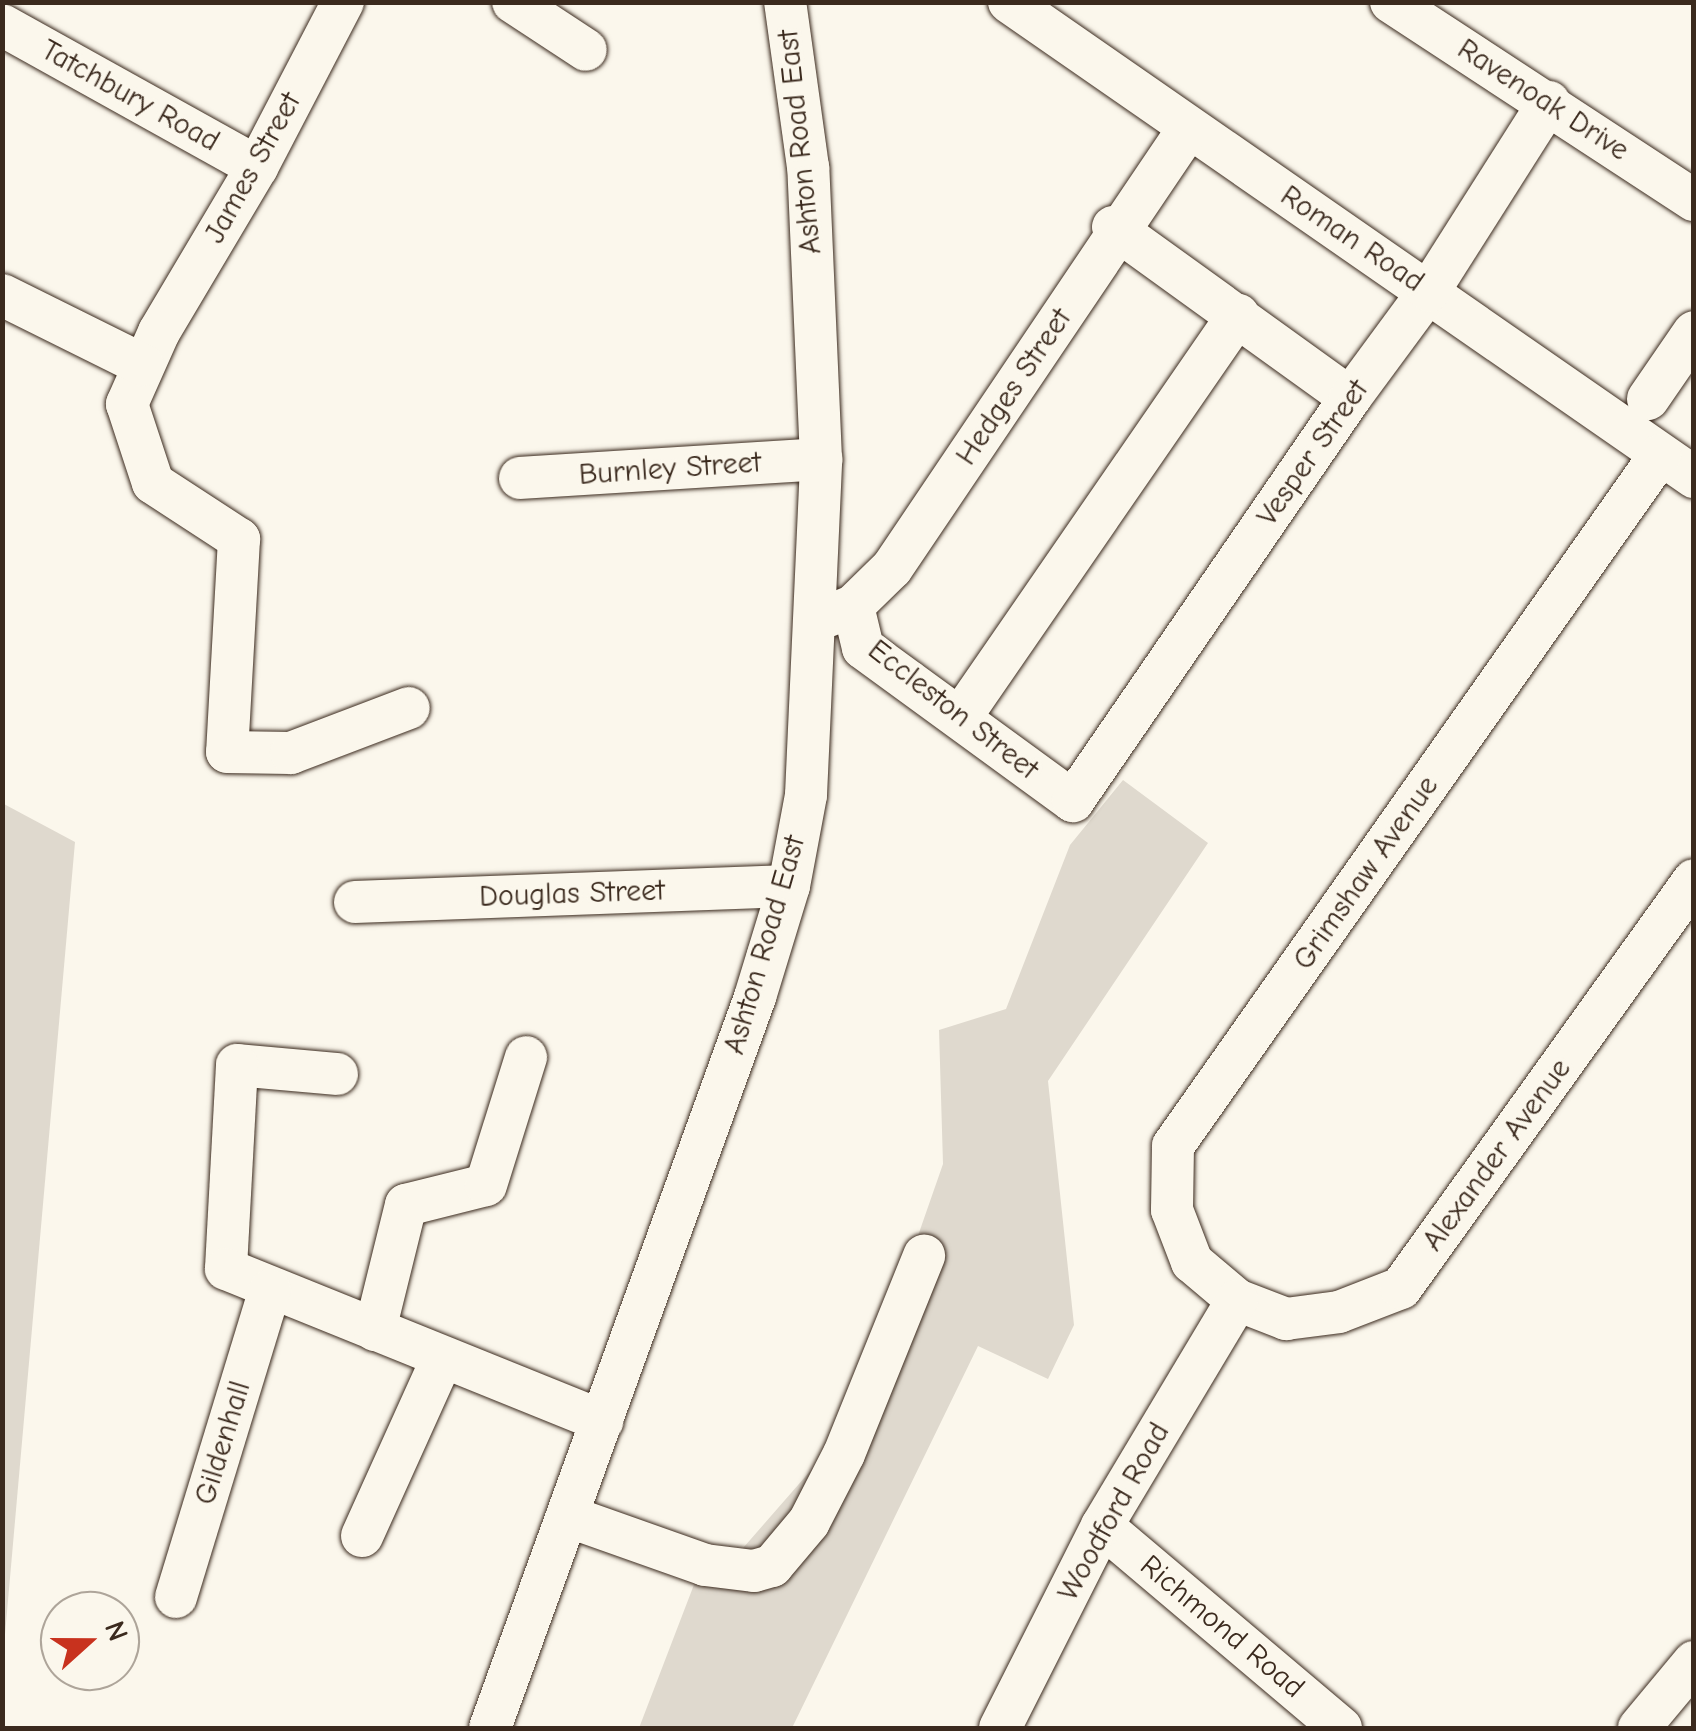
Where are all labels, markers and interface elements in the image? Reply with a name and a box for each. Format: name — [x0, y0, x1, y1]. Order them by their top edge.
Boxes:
street label: Ashton Road East — [770, 28, 830, 256]
street label: Ravenoak Drive — [1451, 31, 1635, 169]
street label: Tatchbury Road — [35, 32, 225, 160]
street label: James Street — [197, 86, 309, 250]
street label: Roman Road — [1274, 178, 1430, 300]
street label: Hedges Street — [948, 302, 1080, 472]
street label: Vesper Street — [1250, 373, 1376, 533]
street label: Burnley Street — [578, 445, 762, 493]
street label: Eccleston Street — [861, 632, 1045, 788]
street label: Grimshaw Avenue — [1286, 769, 1446, 977]
street label: Ashton Road East — [717, 832, 813, 1058]
street label: Douglas Street — [479, 873, 665, 915]
street label: Alexander Avenue — [1415, 1052, 1579, 1258]
street label: Gildenhall — [187, 1377, 259, 1509]
street label: Woodford Road — [1050, 1417, 1178, 1607]
street label: Richmond Road — [1133, 1548, 1311, 1706]
north arrow — [40, 1591, 140, 1691]
text: N — [98, 1617, 134, 1645]

